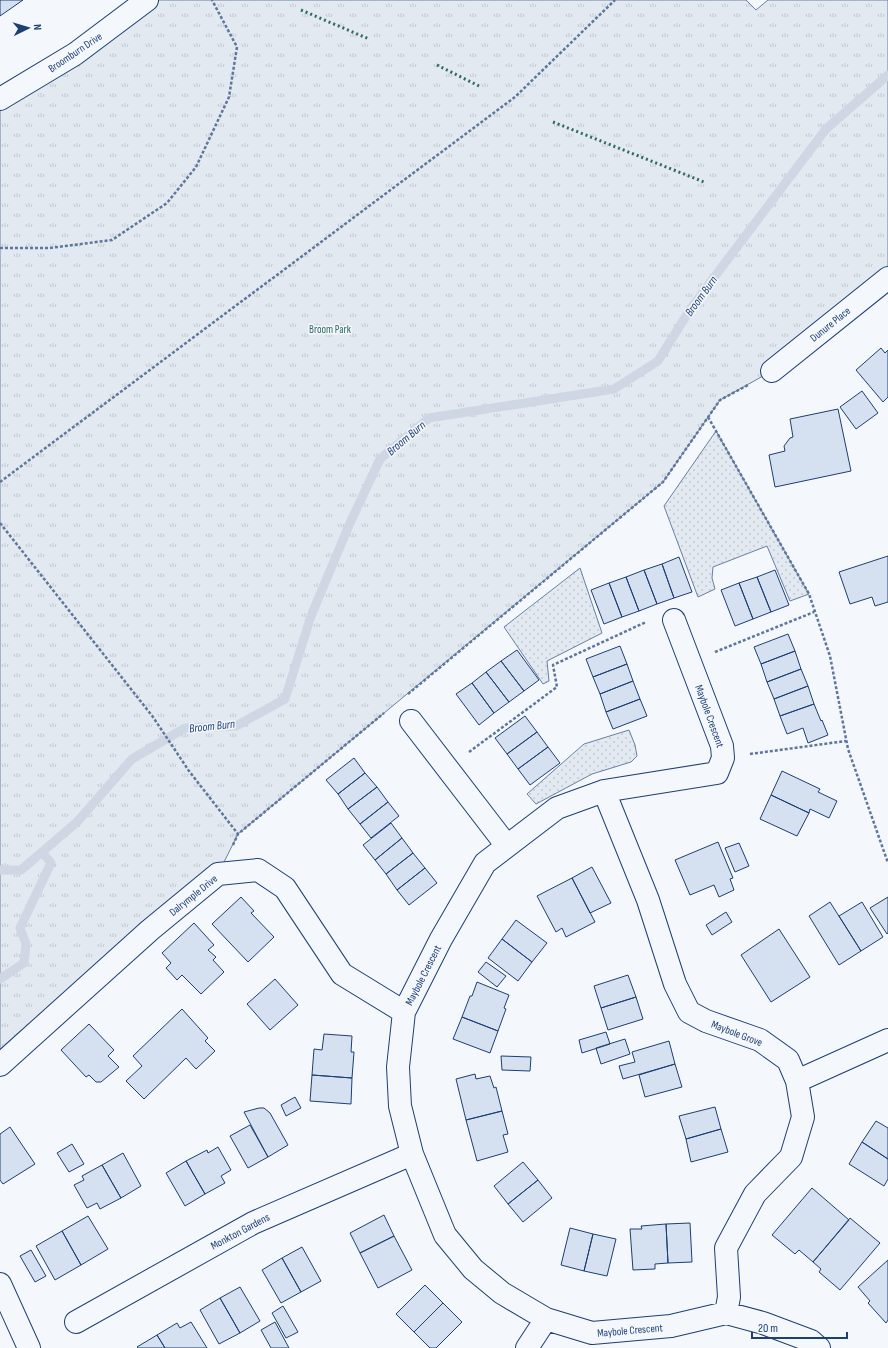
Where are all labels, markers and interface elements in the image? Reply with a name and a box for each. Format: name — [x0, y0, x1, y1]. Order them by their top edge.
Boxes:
north arrow — [8, 8, 48, 48]
text: N — [31, 24, 44, 31]
street label: Broomburn Drive — [46, 30, 105, 75]
water label: Broom Burn — [682, 273, 721, 319]
street label: Dunure Place — [808, 304, 853, 345]
park label: Broom Park — [309, 323, 352, 336]
water label: Broom Burn — [384, 418, 429, 459]
street label: Maybole Crescent — [692, 683, 727, 750]
water label: Broom Burn — [188, 717, 236, 736]
street label: Dalrymple Drive — [167, 872, 220, 919]
street label: Maybole Crescent — [403, 942, 444, 1008]
street label: Maybole Grove — [709, 1018, 764, 1049]
street label: Monkton Gardens — [209, 1211, 272, 1252]
scale bar — [752, 1314, 847, 1340]
street label: Maybole Crescent — [597, 1321, 664, 1340]
text: 20 m — [758, 1321, 778, 1336]

